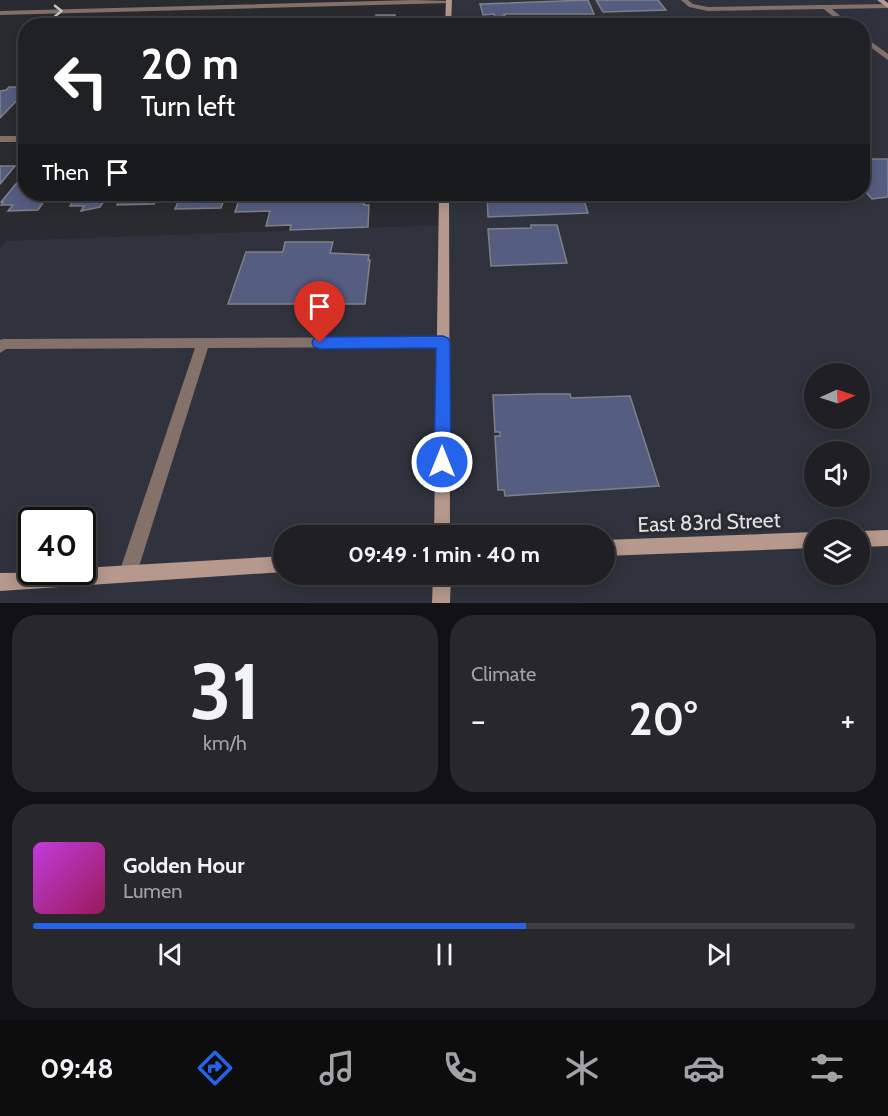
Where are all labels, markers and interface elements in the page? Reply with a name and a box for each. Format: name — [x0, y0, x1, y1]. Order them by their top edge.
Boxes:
one-way arrow — [54, 5, 63, 18]
text: 20 m — [141, 38, 239, 90]
icon: left — [42, 42, 120, 120]
text: Turn left — [141, 90, 235, 123]
icon: arrive — [101, 156, 134, 189]
text: Then — [42, 159, 89, 186]
pin — [294, 281, 345, 343]
icon: arrive — [303, 290, 336, 323]
north arrow — [804, 363, 870, 429]
map controls — [804, 363, 870, 585]
position arrow — [410, 430, 474, 494]
button: sound — [804, 441, 870, 507]
speed limit sign: 40 — [18, 507, 96, 585]
street label: East 83rd Street — [637, 507, 781, 537]
button: layers — [804, 519, 870, 585]
text: 09:49 · 1 min · 40 m — [348, 541, 540, 568]
text: 31 — [190, 644, 260, 739]
text: Climate — [471, 662, 536, 686]
text: 20° — [629, 692, 697, 746]
text: − — [471, 700, 486, 740]
text: + — [840, 700, 855, 740]
text: km/h — [203, 731, 247, 755]
text: Golden Hour — [123, 852, 244, 879]
text: Lumen — [123, 879, 182, 903]
icon: previous — [154, 938, 187, 971]
icon: pause — [428, 938, 461, 971]
icon: next — [702, 938, 735, 971]
icon: directions — [194, 1047, 236, 1089]
icon: music — [316, 1047, 358, 1089]
icon: phone — [439, 1047, 481, 1089]
icon: climate — [561, 1047, 603, 1089]
icon: car — [683, 1047, 725, 1089]
icon: filters — [806, 1047, 848, 1089]
text: 09:48 — [40, 1052, 114, 1085]

